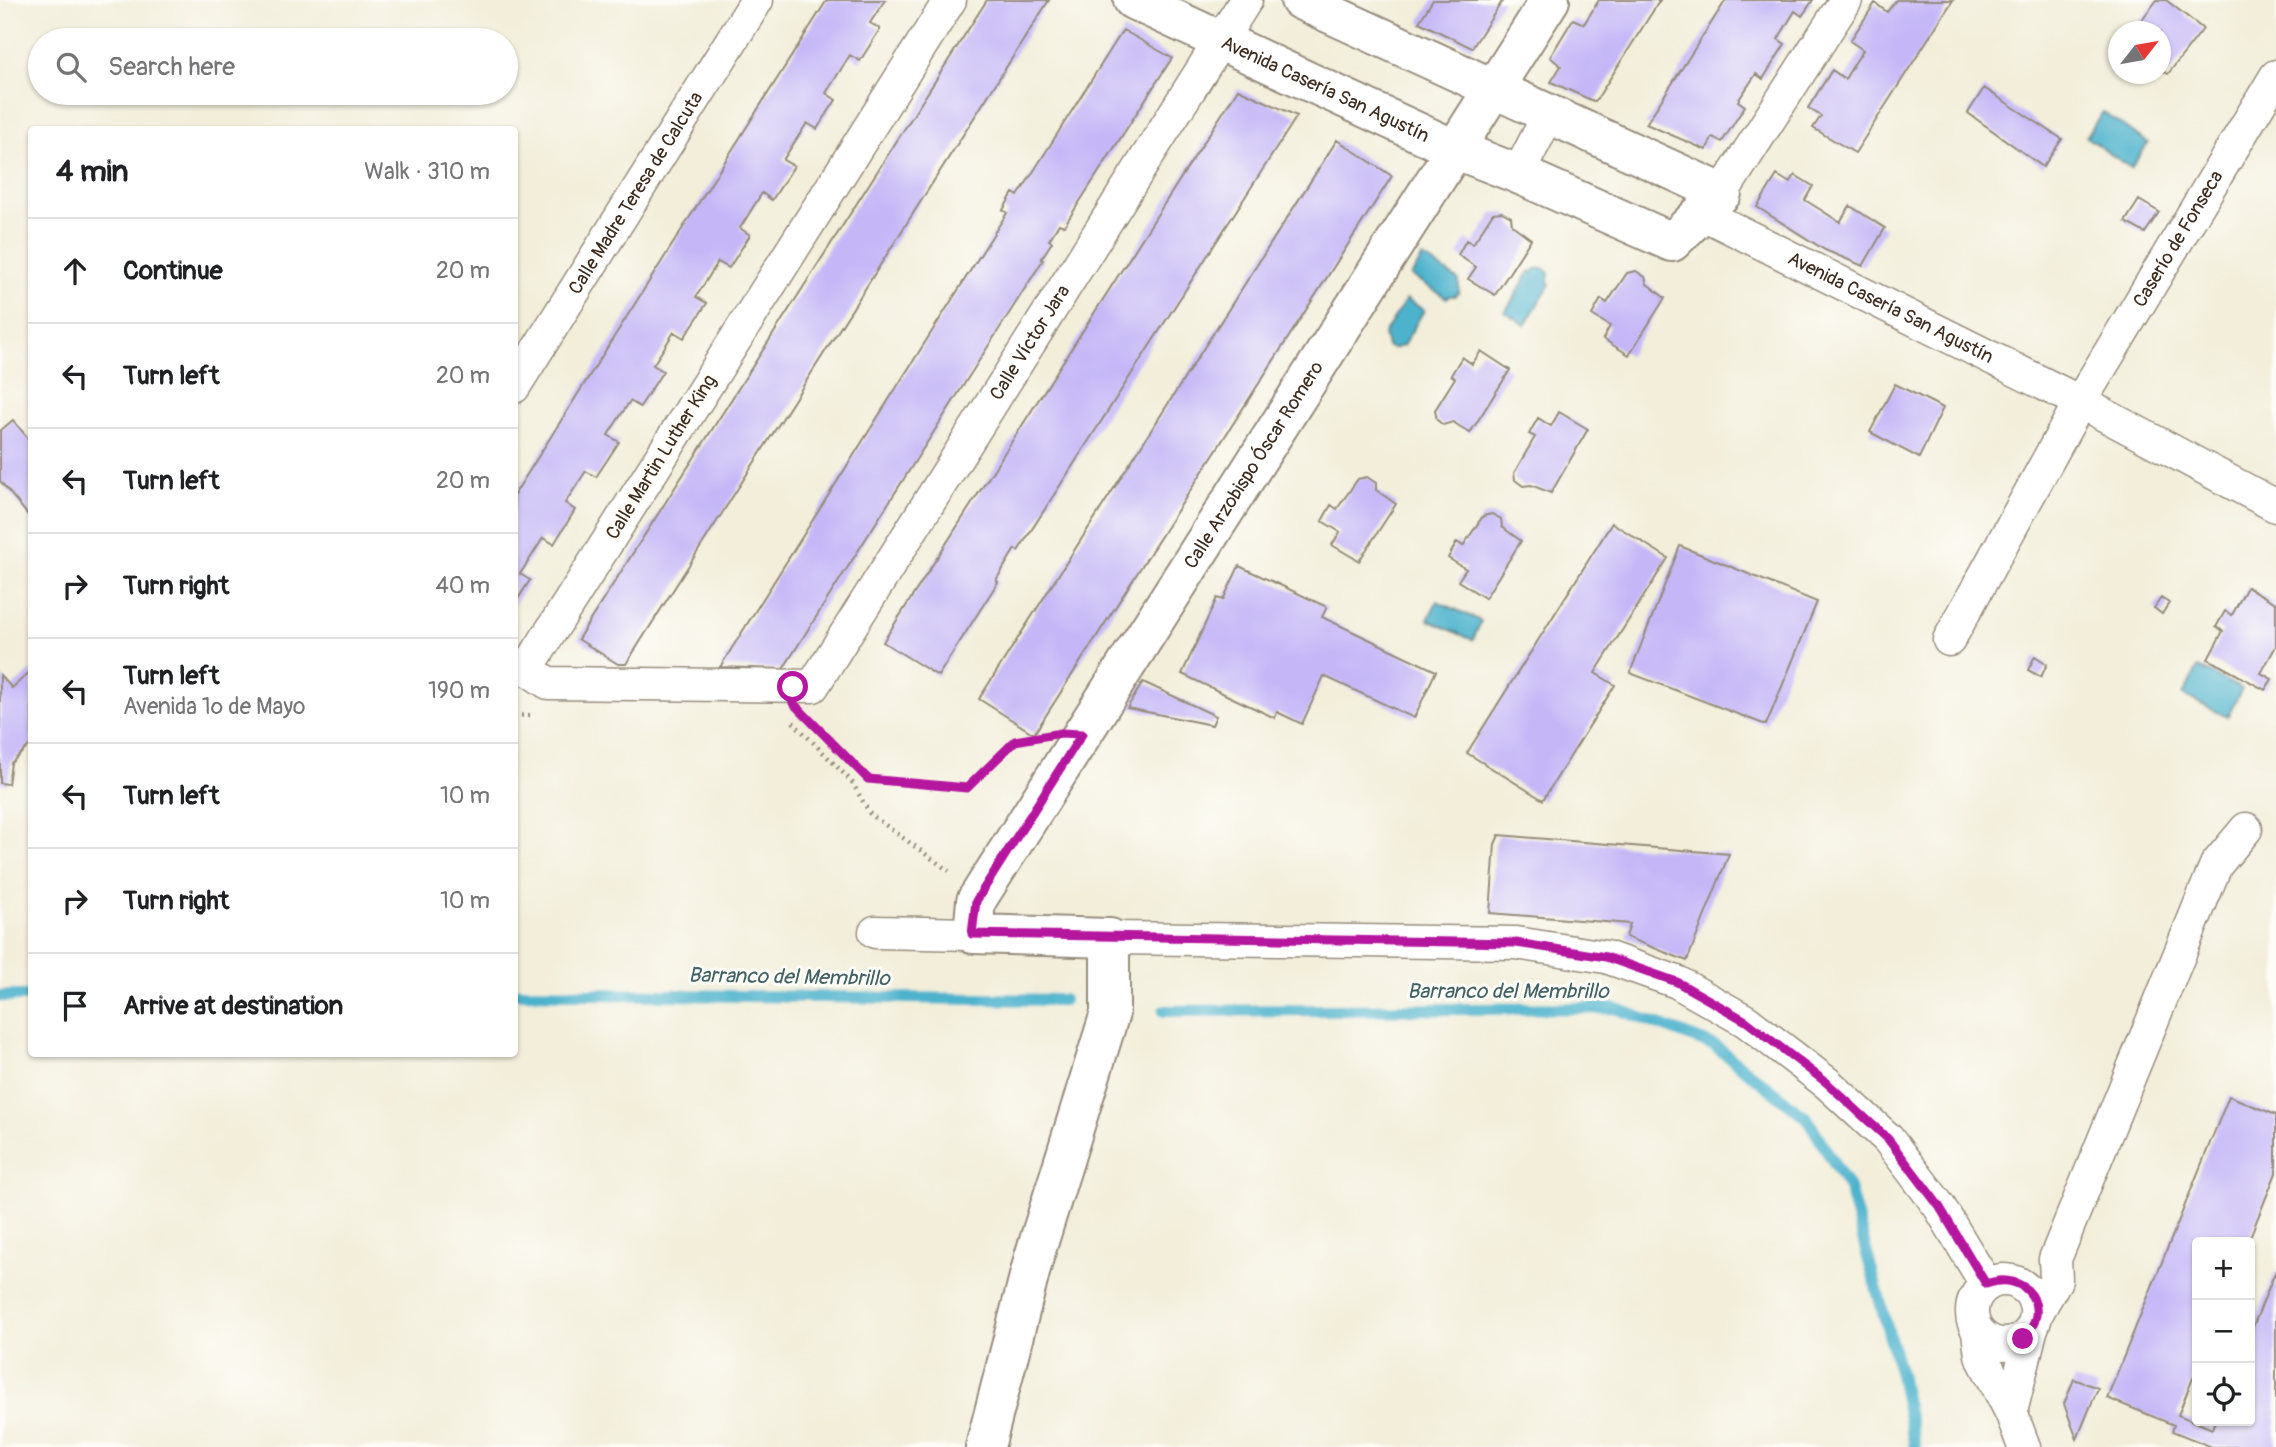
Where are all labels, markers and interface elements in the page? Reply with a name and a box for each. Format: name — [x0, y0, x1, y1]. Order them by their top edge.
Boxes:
north arrow — [2108, 21, 2171, 84]
search box — [28, 28, 518, 105]
street label: Avenida Casería San Agustín — [1217, 31, 1433, 148]
icon: search — [52, 48, 90, 86]
text: Search here — [108, 51, 235, 83]
street label: Calle Madre Teresa de Calcuta — [563, 87, 708, 299]
text: 4 min — [56, 153, 129, 190]
text: Walk · 310 m — [364, 157, 490, 186]
street label: Caserío de Fonseca — [2128, 166, 2228, 312]
street label: Avenida Casería San Agustín — [1784, 246, 1998, 369]
icon: ahead — [56, 252, 94, 290]
text: Continue — [123, 255, 223, 287]
text: 20 m — [436, 256, 490, 285]
street label: Calle Víctor Jara — [984, 280, 1075, 405]
icon: left — [56, 357, 94, 395]
street label: Calle Arzobispo Óscar Romero — [1179, 357, 1329, 573]
text: Turn left — [123, 360, 219, 392]
text: 20 m — [436, 361, 490, 390]
street label: Calle Martin Luther King — [600, 370, 722, 544]
icon: left — [56, 462, 94, 500]
text: Turn left — [123, 465, 219, 497]
text: 20 m — [436, 466, 490, 495]
icon: right — [56, 567, 94, 605]
text: Turn right — [123, 570, 229, 602]
text: 40 m — [436, 571, 490, 600]
text: Turn left — [123, 660, 219, 692]
route start — [777, 671, 808, 702]
icon: left — [56, 672, 94, 710]
text: 190 m — [428, 676, 490, 705]
text: Avenida 1º de Mayo — [123, 692, 305, 721]
icon: left — [56, 777, 94, 815]
text: Turn left — [123, 780, 219, 812]
text: 10 m — [440, 781, 490, 810]
icon: right — [56, 882, 94, 920]
text: Turn right — [123, 885, 229, 917]
text: 10 m — [440, 886, 490, 915]
water label: Barranco del Membrillo — [688, 962, 892, 992]
water label: Barranco del Membrillo — [1407, 978, 1610, 1005]
icon: arrive — [56, 987, 94, 1025]
text: Arrive at destination — [123, 990, 343, 1022]
map controls — [2192, 1237, 2255, 1426]
button: + — [2192, 1237, 2255, 1300]
button: − — [2192, 1300, 2255, 1363]
route end — [2007, 1323, 2038, 1354]
button: locate — [2192, 1363, 2255, 1426]

